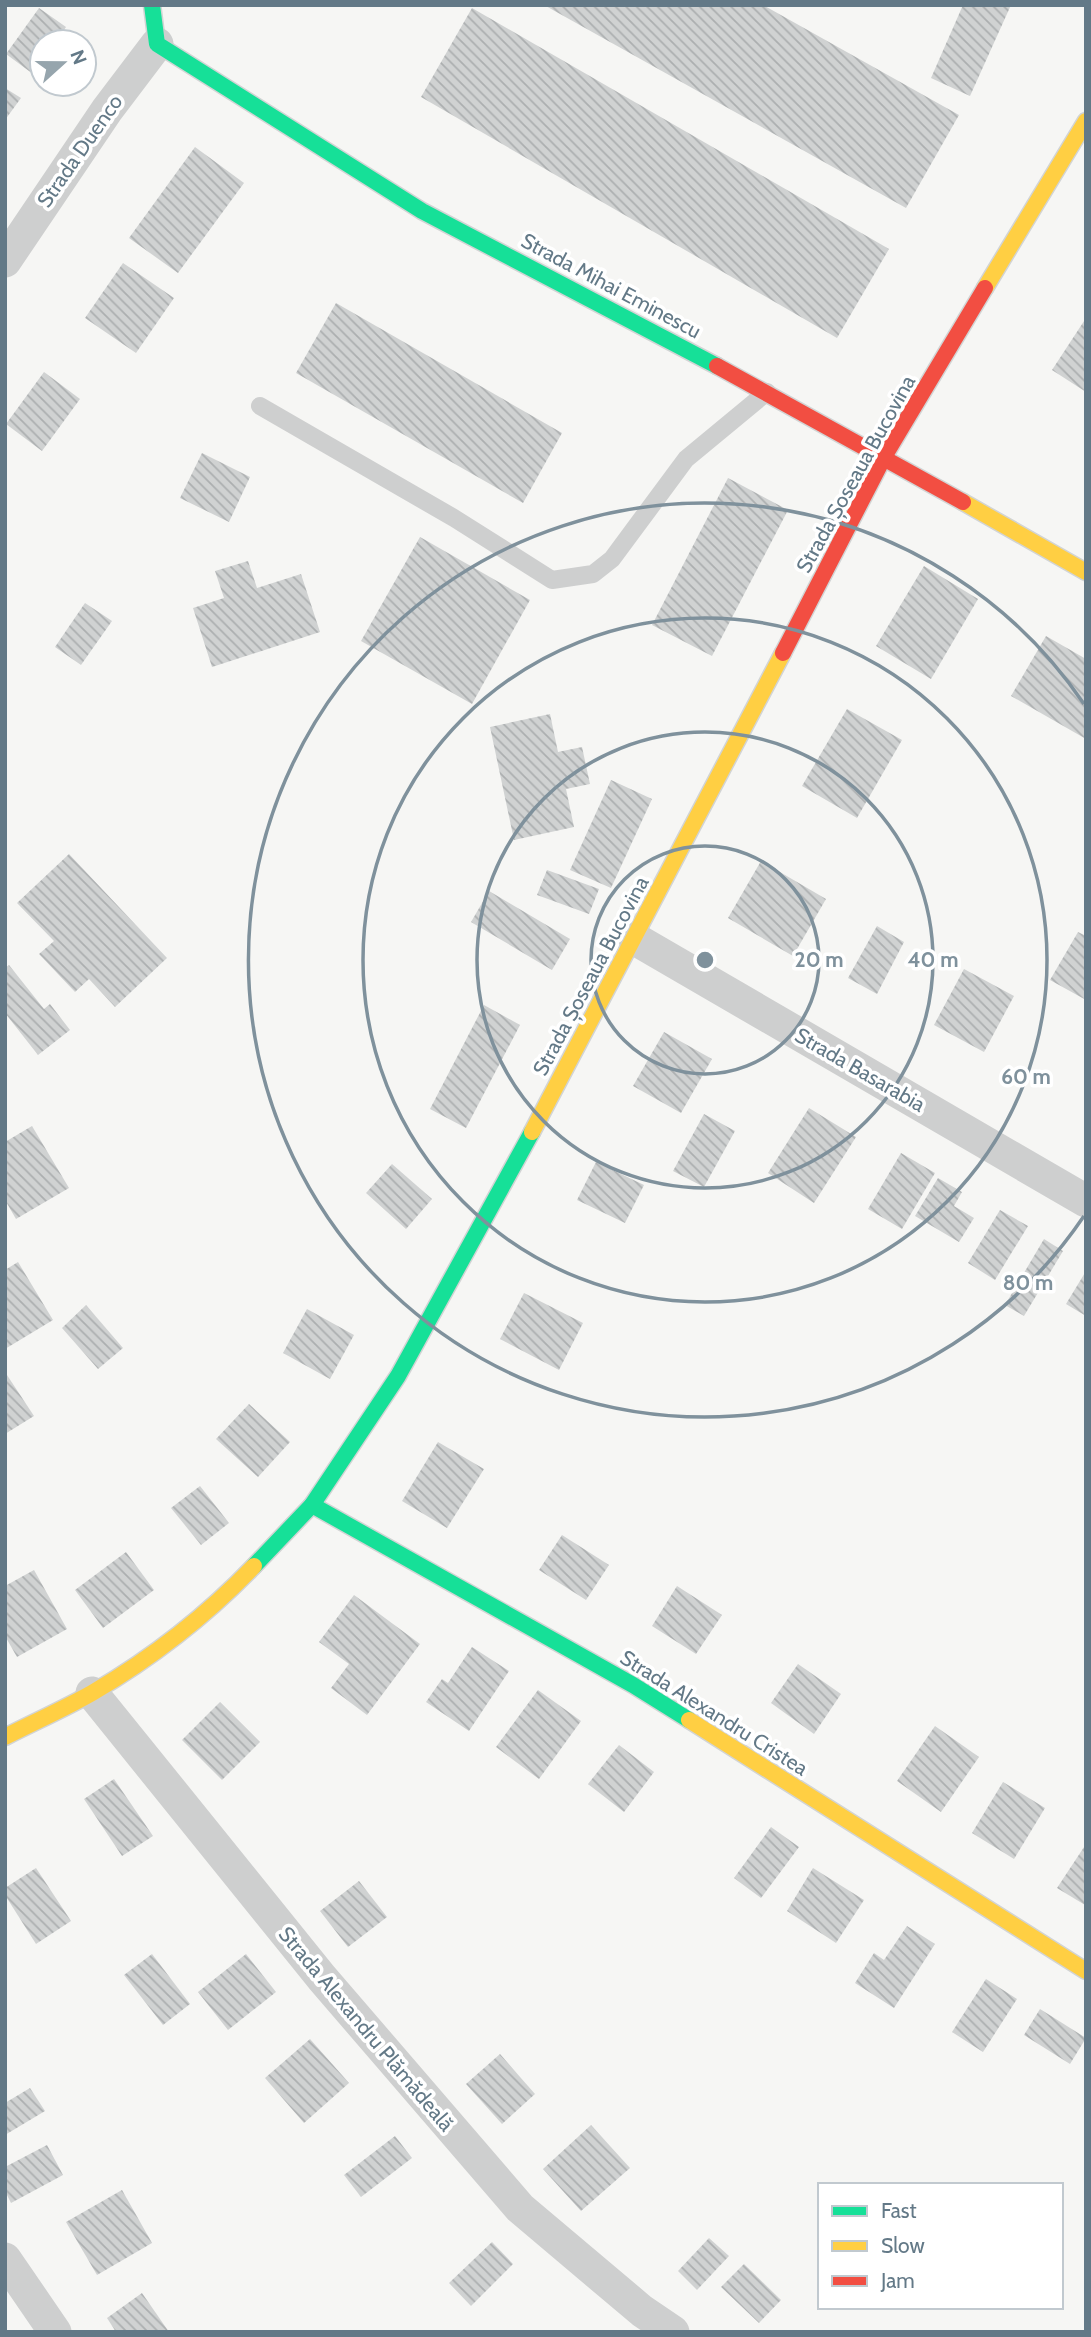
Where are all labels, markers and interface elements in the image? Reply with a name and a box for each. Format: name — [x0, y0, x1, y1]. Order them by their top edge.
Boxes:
north arrow — [28, 28, 98, 98]
text: N — [65, 47, 92, 67]
street label: Strada Duenco — [32, 90, 128, 212]
street label: Strada Mihai Eminescu — [517, 228, 705, 344]
street label: Strada Șoseaua Bucovina — [791, 371, 922, 578]
street label: Strada Șoseaua Bucovina — [527, 872, 655, 1081]
text: 20 m — [795, 947, 843, 972]
text: 40 m — [908, 947, 958, 972]
centre of rings — [693, 948, 717, 972]
street label: Strada Basarabia — [791, 1022, 930, 1117]
text: 60 m — [1001, 1064, 1051, 1089]
text: 80 m — [1003, 1270, 1053, 1295]
street label: Strada Alexandru Cristea — [616, 1645, 813, 1781]
street label: Strada Alexandru Plămădeală — [274, 1921, 459, 2136]
legend — [818, 2183, 1063, 2309]
text: Fast — [881, 2198, 917, 2223]
text: Slow — [881, 2233, 925, 2258]
text: Jam — [880, 2268, 915, 2293]

